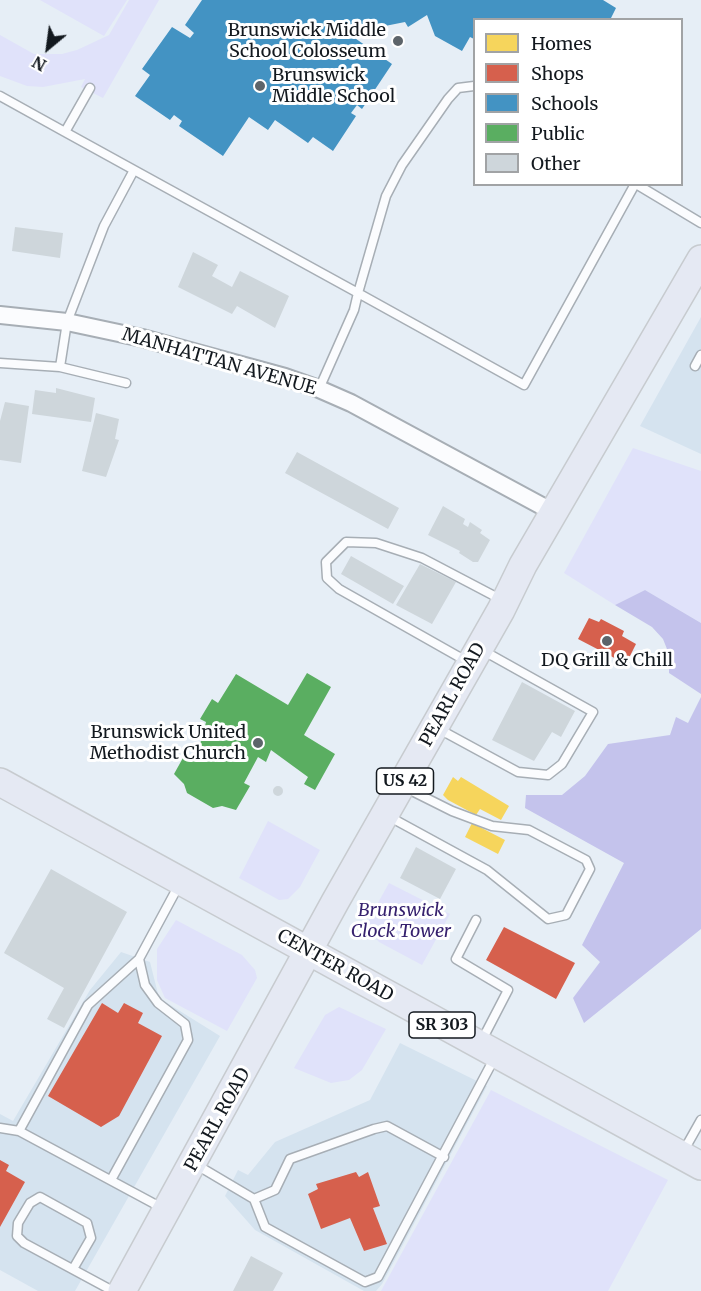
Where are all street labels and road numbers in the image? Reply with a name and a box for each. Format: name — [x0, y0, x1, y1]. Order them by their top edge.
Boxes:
street label: MANHATTAN AVENUE — [119, 324, 319, 400]
street label: PEARL ROAD — [416, 639, 490, 751]
road number: US 42 — [376, 768, 434, 794]
street label: CENTER ROAD — [273, 925, 397, 1007]
road number: SR 303 — [409, 1012, 475, 1038]
street label: PEARL ROAD — [181, 1064, 255, 1176]

